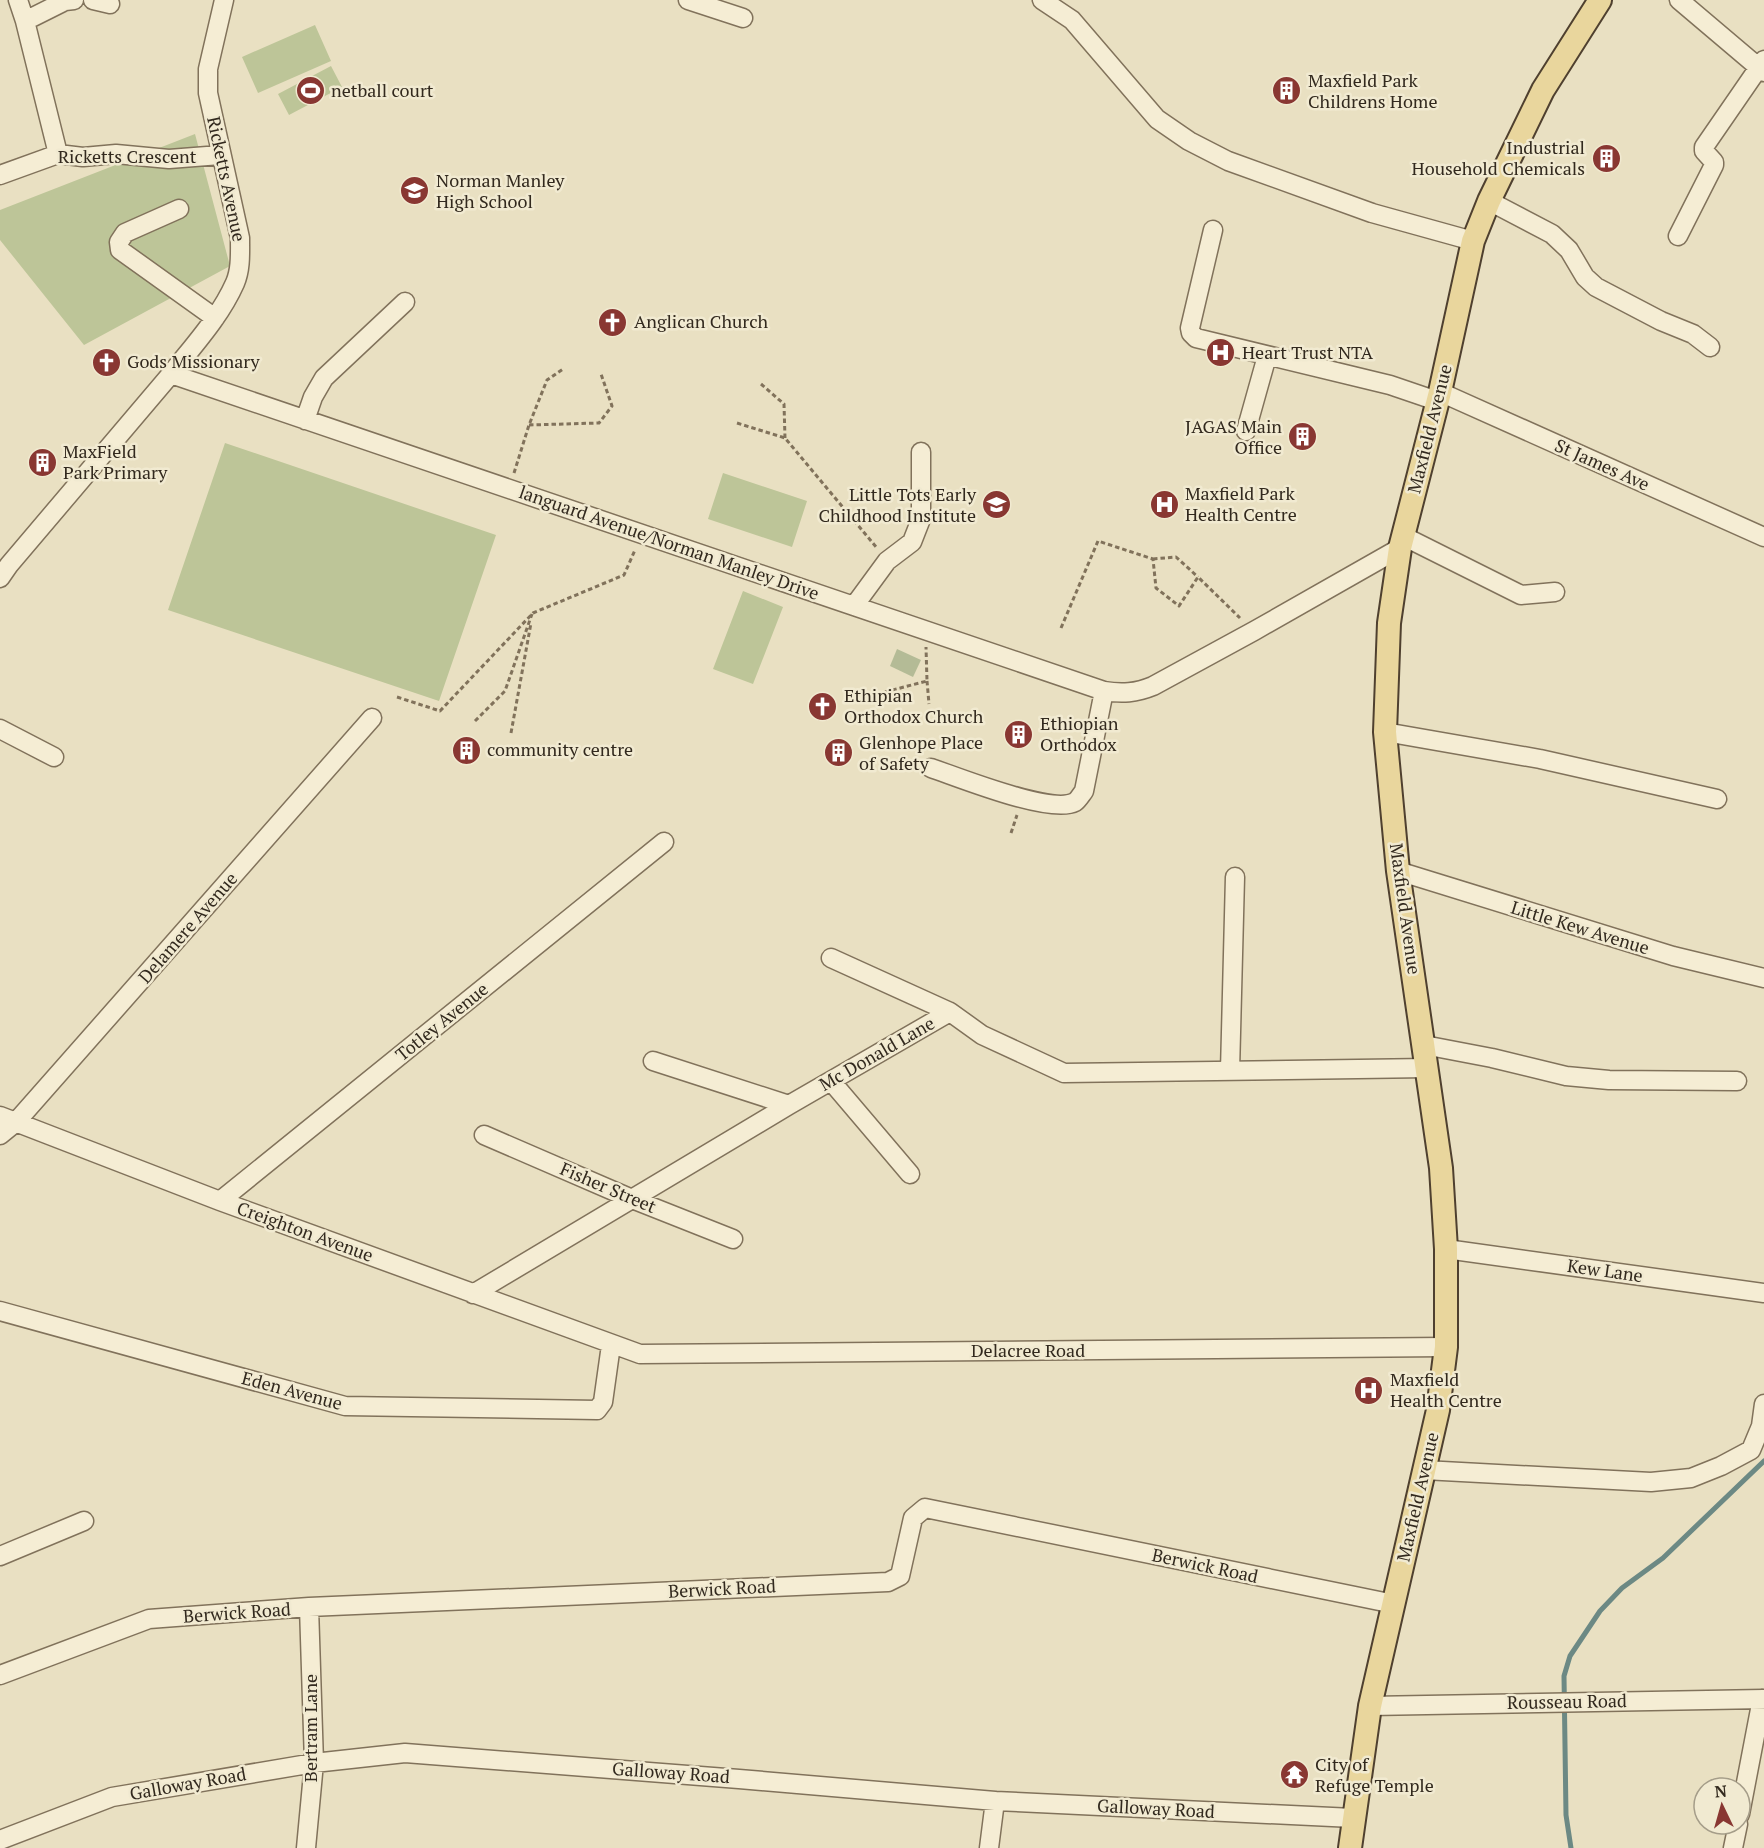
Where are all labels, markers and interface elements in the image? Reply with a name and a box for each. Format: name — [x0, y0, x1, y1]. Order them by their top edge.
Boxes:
place label: Maxfield Park Childrens Home — [1308, 68, 1437, 113]
sports icon: netball court — [294, 75, 326, 107]
building icon: Maxfield Park Childrens Home — [1271, 75, 1303, 107]
place label: netball court — [331, 78, 434, 102]
street label: Ricketts Avenue — [202, 114, 252, 244]
place label: Industrial Household Chemicals — [1412, 135, 1585, 180]
building icon: Industrial Household Chemicals — [1590, 142, 1622, 174]
street label: Ricketts Crescent — [58, 144, 197, 168]
place label: Norman Manley High School — [436, 168, 565, 213]
school or university icon: Norman Manley High School — [399, 175, 431, 207]
church icon: Anglican Church — [597, 306, 629, 338]
place label: Anglican Church — [634, 309, 769, 333]
hospital icon: Heart Trust NTA — [1205, 337, 1237, 369]
place label: Heart Trust NTA — [1242, 340, 1374, 364]
church icon: Gods Missionary — [90, 346, 122, 378]
place label: Gods Missionary — [127, 349, 260, 373]
street label: Maxfield Avenue — [1401, 362, 1457, 496]
place label: JAGAS Main Office — [1185, 414, 1282, 459]
building icon: JAGAS Main Office — [1287, 421, 1319, 453]
street label: St James Ave — [1551, 433, 1654, 496]
place label: MaxField Park Primary — [63, 439, 168, 484]
building icon: MaxField Park Primary — [26, 446, 58, 478]
street label: languard Avenue/Norman Manley Drive — [516, 479, 823, 605]
place label: Maxfield Park Health Centre — [1185, 481, 1297, 526]
place label: Little Tots Early Childhood Institute — [819, 482, 977, 527]
hospital icon: Maxfield Park Health Centre — [1148, 488, 1180, 520]
school or university icon: Little Tots Early Childhood Institute — [981, 489, 1013, 521]
place label: Ethipian Orthodox Church — [844, 683, 984, 728]
church icon: Ethipian Orthodox Church — [807, 690, 839, 722]
place label: Ethiopian Orthodox — [1040, 711, 1119, 756]
building icon: Ethiopian Orthodox — [1003, 718, 1035, 750]
place label: Glenhope Place of Safety — [859, 730, 983, 775]
building icon: community centre — [450, 734, 482, 766]
place label: community centre — [487, 737, 633, 761]
building icon: Glenhope Place of Safety — [822, 737, 854, 769]
street label: Maxfield Avenue — [1385, 842, 1427, 976]
street label: Delamere Avenue — [132, 867, 242, 988]
street label: Little Kew Avenue — [1508, 895, 1652, 959]
street label: Totley Avenue — [390, 976, 493, 1066]
street label: Mc Donald Lane — [814, 1010, 939, 1096]
street label: Fisher Street — [557, 1156, 660, 1218]
street label: Creighton Avenue — [234, 1195, 377, 1267]
street label: Kew Lane — [1566, 1253, 1644, 1287]
street label: Delacree Road — [971, 1338, 1085, 1362]
street label: Eden Avenue — [239, 1365, 345, 1415]
place label: Maxfield Health Centre — [1390, 1367, 1502, 1412]
hospital icon: Maxfield Health Centre — [1353, 1374, 1385, 1406]
street label: Maxfield Avenue — [1390, 1430, 1444, 1564]
street label: Berwick Road — [1150, 1542, 1261, 1588]
street label: Berwick Road — [667, 1573, 776, 1603]
street label: Berwick Road — [182, 1596, 292, 1628]
street label: Bertram Lane — [298, 1674, 322, 1782]
street label: Rousseau Road — [1507, 1688, 1627, 1714]
place label: City of Refuge Temple — [1315, 1752, 1434, 1797]
street label: Galloway Road — [611, 1756, 731, 1788]
temple icon: City of Refuge Temple — [1278, 1759, 1310, 1791]
street label: Galloway Road — [128, 1761, 248, 1805]
north arrow — [1692, 1776, 1752, 1836]
text: N — [1714, 1780, 1728, 1803]
street label: Galloway Road — [1097, 1793, 1216, 1823]

